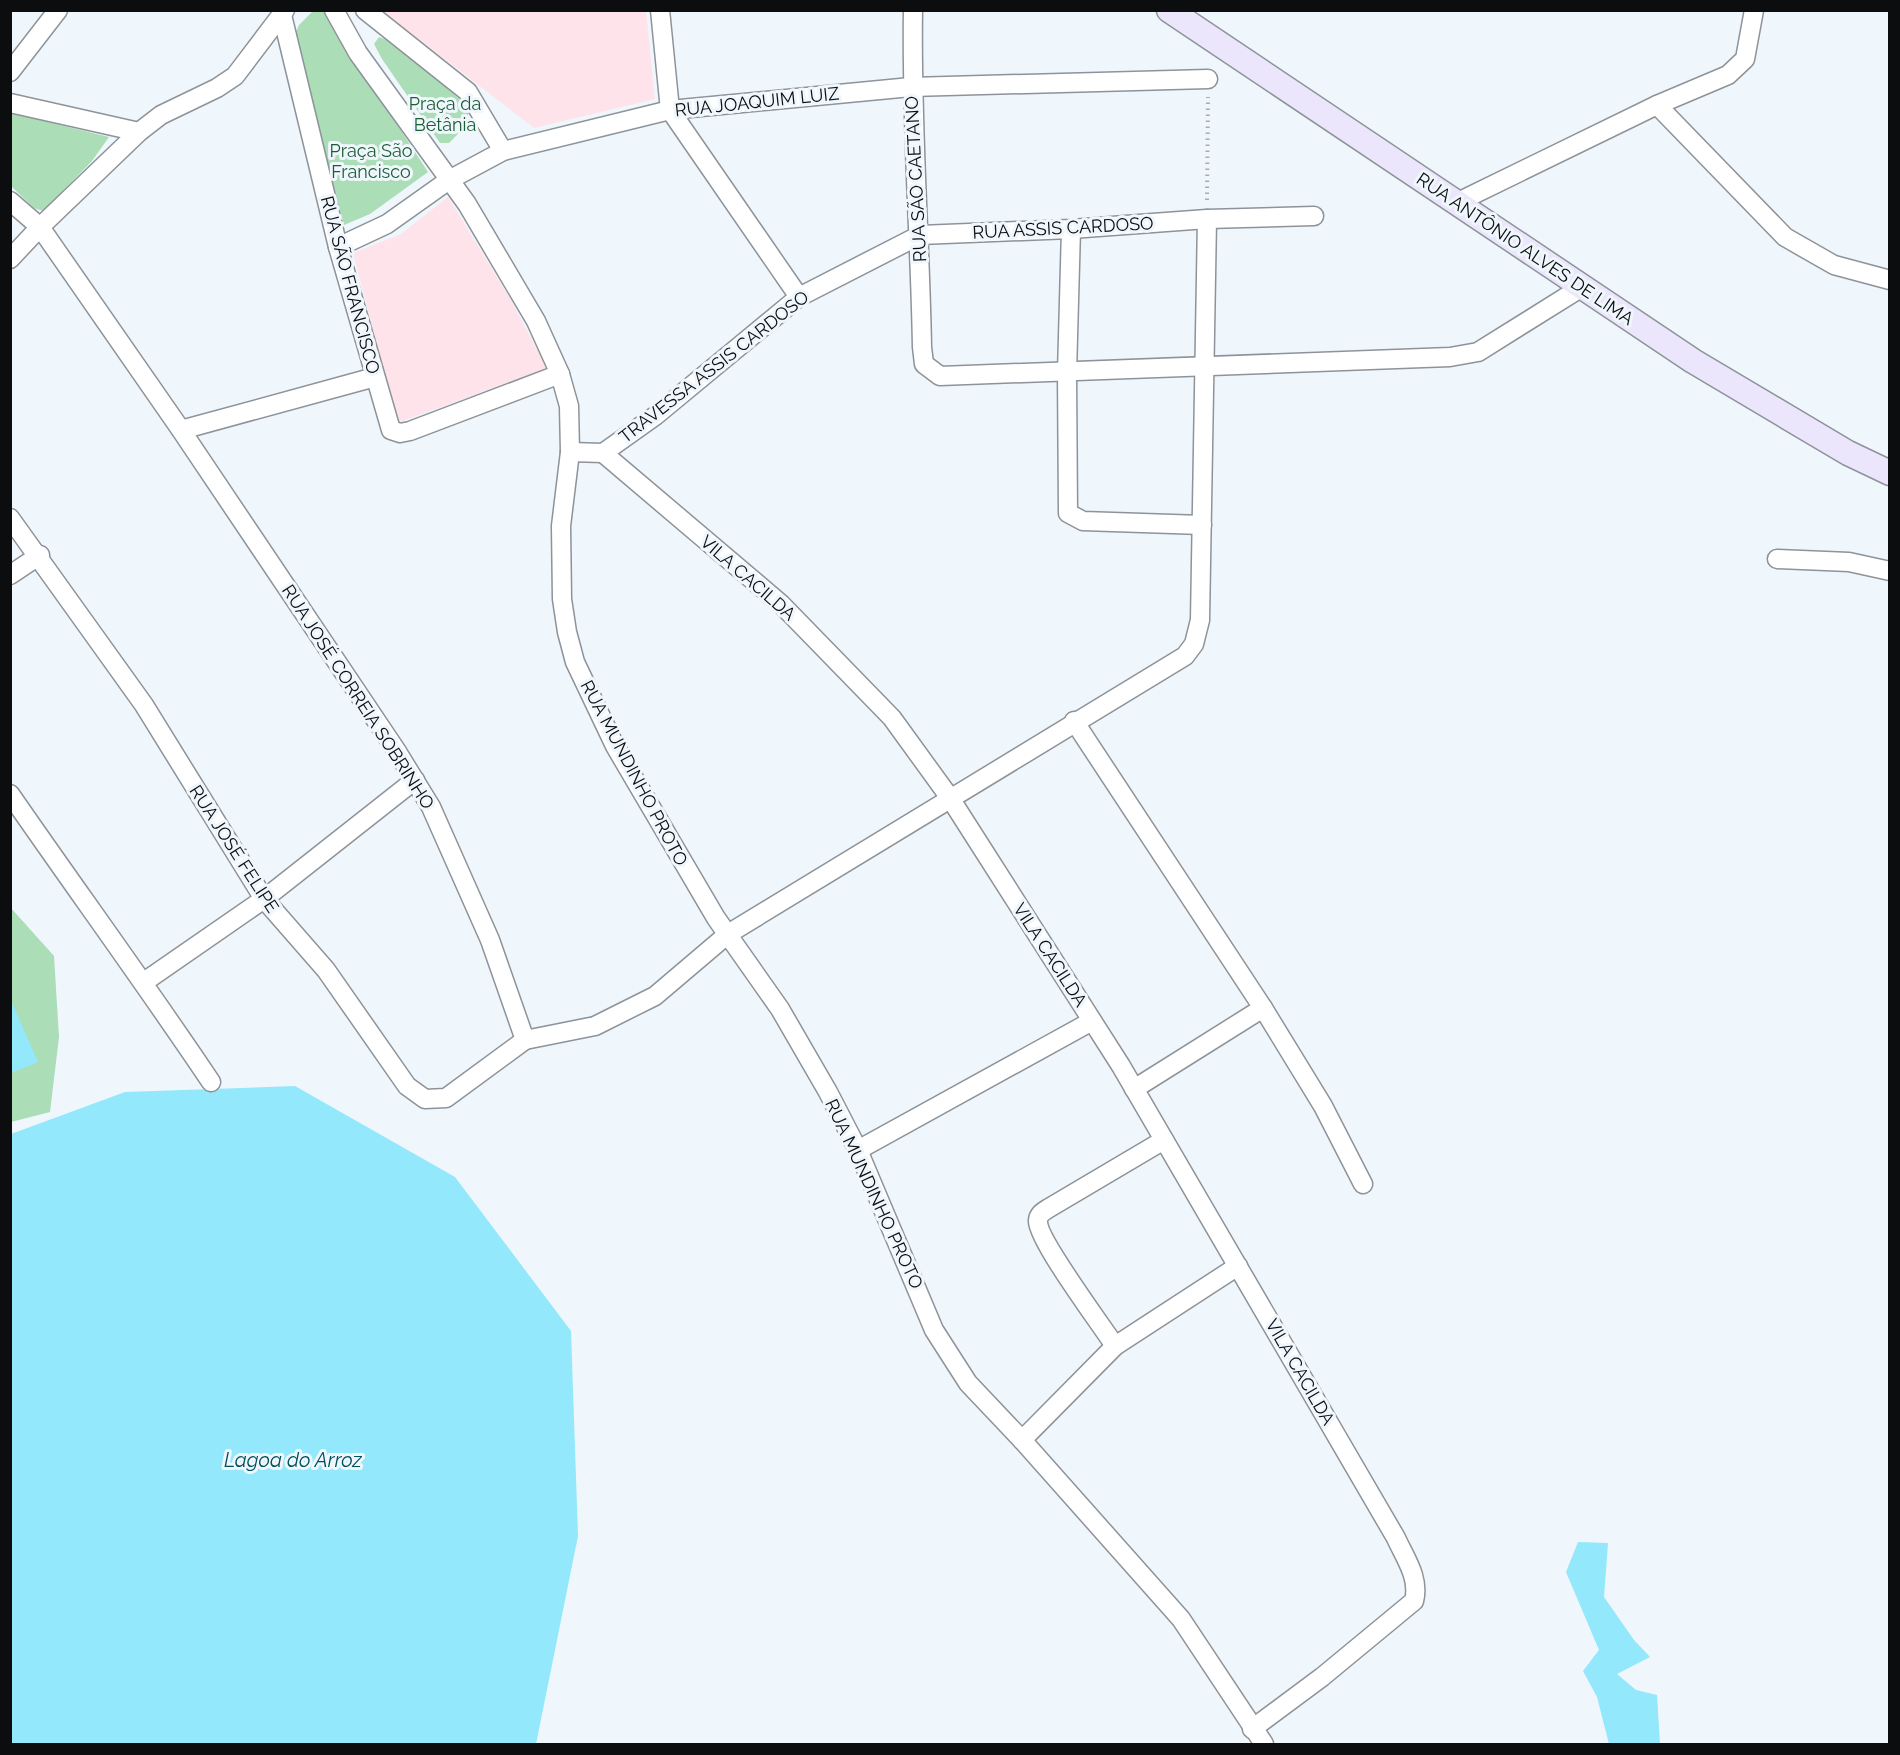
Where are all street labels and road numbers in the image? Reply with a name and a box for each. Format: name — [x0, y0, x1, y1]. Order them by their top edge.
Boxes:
street label: RUA JOAQUIM LUIZ — [674, 82, 840, 121]
street label: RUA SÃO CAETANO — [901, 96, 930, 263]
street label: RUA ANTÔNIO ALVES DE LIMA — [1413, 167, 1638, 329]
street label: RUA SÃO FRANCISCO — [317, 194, 384, 376]
street label: RUA ASSIS CARDOSO — [972, 212, 1154, 243]
street label: TRAVESSA ASSIS CARDOSO — [615, 286, 813, 447]
street label: VILA CACILDA — [696, 531, 800, 625]
street label: RUA JOSÉ CORREIA SOBRINHO — [278, 580, 440, 813]
street label: RUA MUNDINHO PROTO — [577, 676, 692, 869]
street label: RUA JOSÉ FELIPE — [185, 780, 284, 916]
street label: VILA CACILDA — [1009, 899, 1092, 1010]
street label: RUA MUNDINHO PROTO — [821, 1096, 928, 1292]
street label: VILA CACILDA — [1262, 1315, 1339, 1429]

